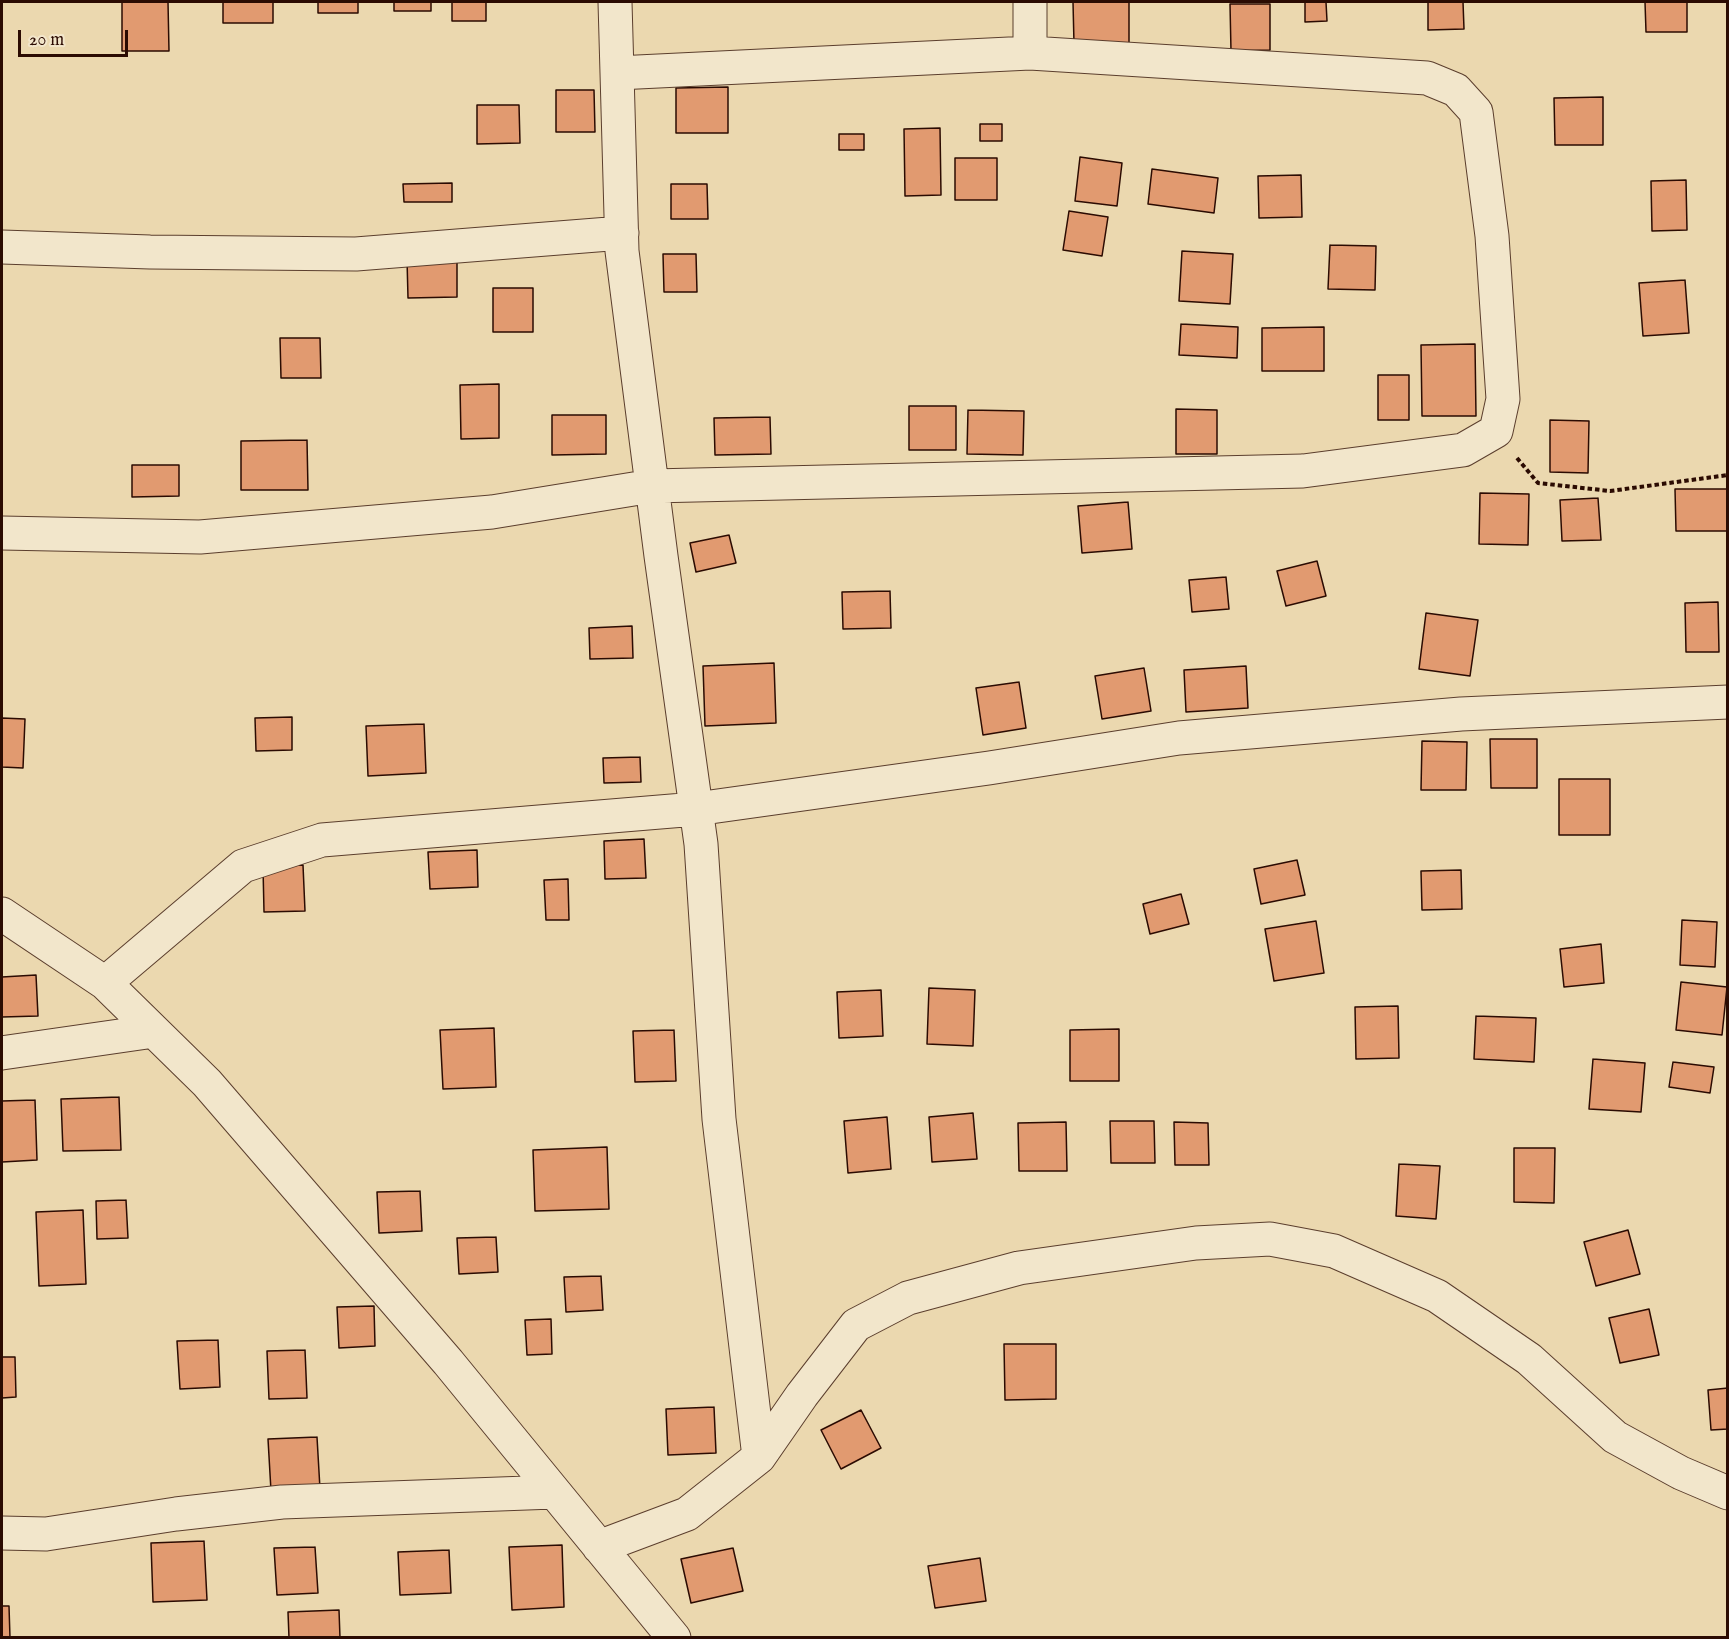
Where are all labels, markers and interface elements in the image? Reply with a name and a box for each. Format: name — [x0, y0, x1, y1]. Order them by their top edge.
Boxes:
scale bar — [21, 18, 130, 56]
text: 20 m — [29, 29, 64, 52]

